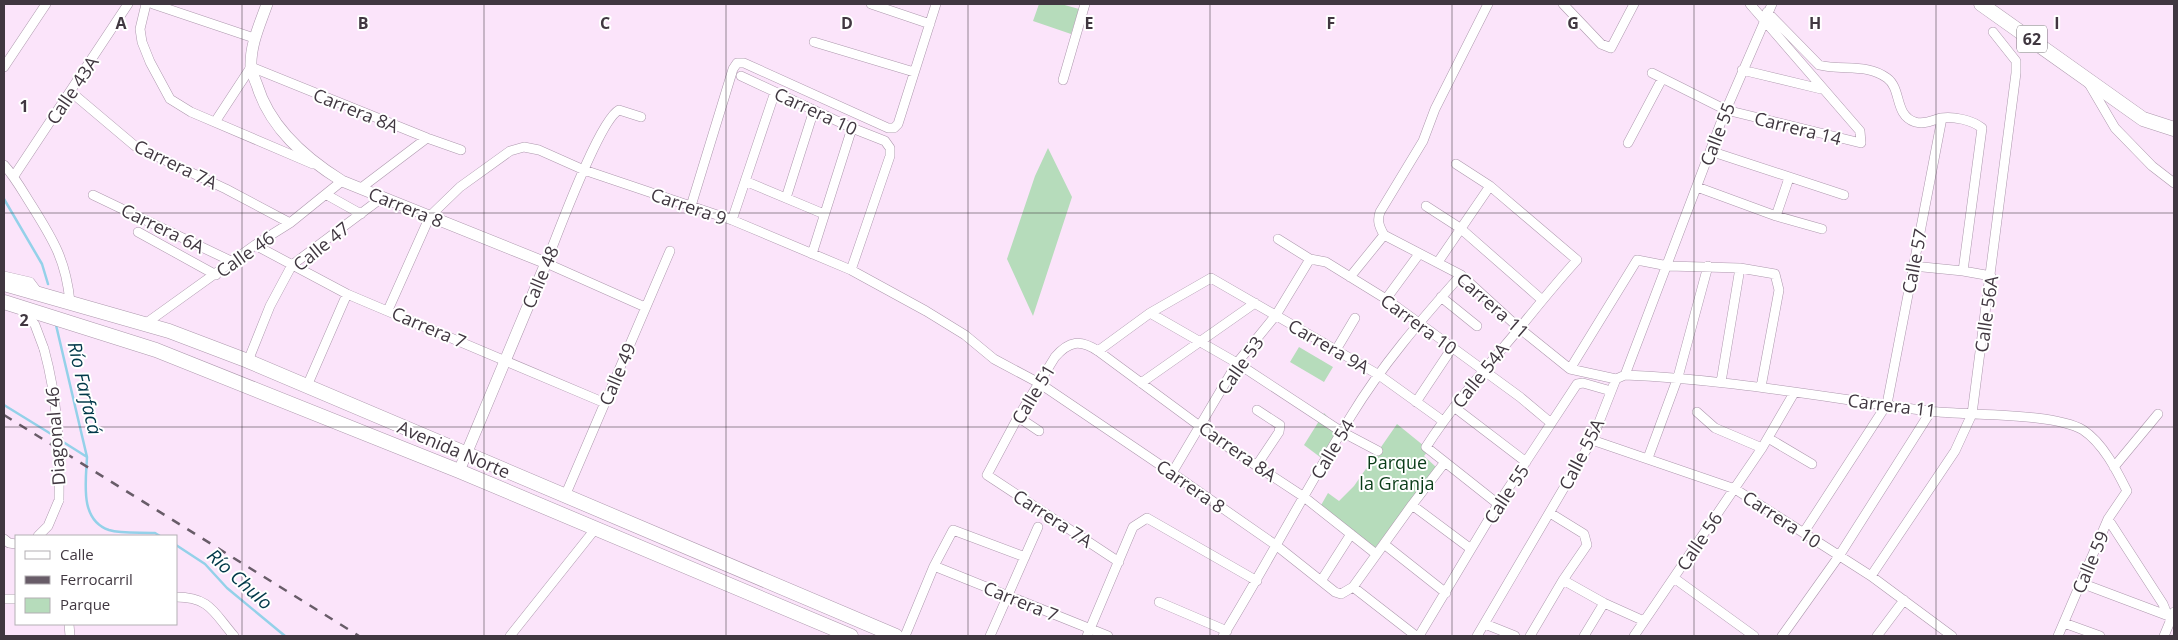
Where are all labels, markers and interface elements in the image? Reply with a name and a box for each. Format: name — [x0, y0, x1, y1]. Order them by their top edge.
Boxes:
text: A — [115, 12, 127, 34]
text: B — [358, 12, 368, 34]
text: C — [600, 12, 610, 34]
text: D — [841, 12, 853, 34]
text: E — [1085, 12, 1094, 34]
text: F — [1327, 12, 1335, 34]
text: G — [1567, 12, 1579, 34]
text: H — [1809, 12, 1821, 34]
text: I — [2054, 12, 2060, 34]
road number: 62 — [2017, 26, 2047, 52]
street label: Calle 43A — [40, 51, 104, 129]
street label: Carrera 10 — [771, 81, 861, 141]
street label: Carrera 8A — [310, 82, 403, 138]
text: 1 — [19, 95, 29, 117]
street label: Calle 55 — [1694, 99, 1740, 169]
street label: Carrera 14 — [1752, 106, 1844, 150]
street label: Carrera 7A — [130, 134, 222, 195]
street label: Carrera 8 — [365, 181, 447, 233]
street label: Carrera 9 — [648, 182, 730, 230]
street label: Carrera 6A — [117, 198, 209, 259]
street label: Calle 47 — [288, 216, 354, 276]
street label: Calle 46 — [211, 225, 279, 283]
street label: Calle 57 — [1896, 226, 1932, 296]
street label: Calle 48 — [516, 242, 564, 312]
street label: Carrera 11 — [1452, 267, 1534, 343]
street label: Calle 56A — [1969, 274, 2003, 354]
street label: Carrera 10 — [1376, 288, 1462, 360]
street label: Carrera 7 — [388, 301, 470, 353]
text: 2 — [19, 309, 29, 331]
street label: Carrera 9A — [1284, 313, 1374, 379]
street label: Calle 53 — [1211, 331, 1269, 399]
street label: Calle 54A — [1446, 337, 1514, 413]
water label: Río Farfacá — [62, 339, 108, 437]
street label: Calle 49 — [593, 339, 641, 409]
street label: Calle 51 — [1006, 360, 1060, 428]
street label: Diagonal 46 — [40, 386, 70, 486]
street label: Carrera 11 — [1846, 388, 1938, 422]
street label: Calle 55A — [1553, 414, 1609, 494]
street label: Avenida Norte — [394, 415, 514, 483]
street label: Carrera 8A — [1194, 415, 1282, 487]
street label: Calle 54 — [1305, 415, 1359, 483]
park label: Parque la Granja — [1359, 450, 1435, 495]
street label: Carrera 8 — [1152, 454, 1230, 518]
street label: Calle 55 — [1478, 460, 1534, 528]
street label: Carrera 7A — [1009, 483, 1098, 553]
street label: Carrera 10 — [1738, 485, 1826, 553]
street label: Calle 56 — [1671, 507, 1727, 575]
street label: Calle 59 — [2066, 527, 2114, 597]
legend — [15, 535, 178, 625]
water label: Río Chulo — [202, 543, 278, 615]
text: Calle — [60, 544, 94, 564]
text: Ferrocarril — [60, 569, 133, 589]
street label: Carrera 7 — [980, 575, 1062, 627]
text: Parque — [60, 594, 110, 614]

